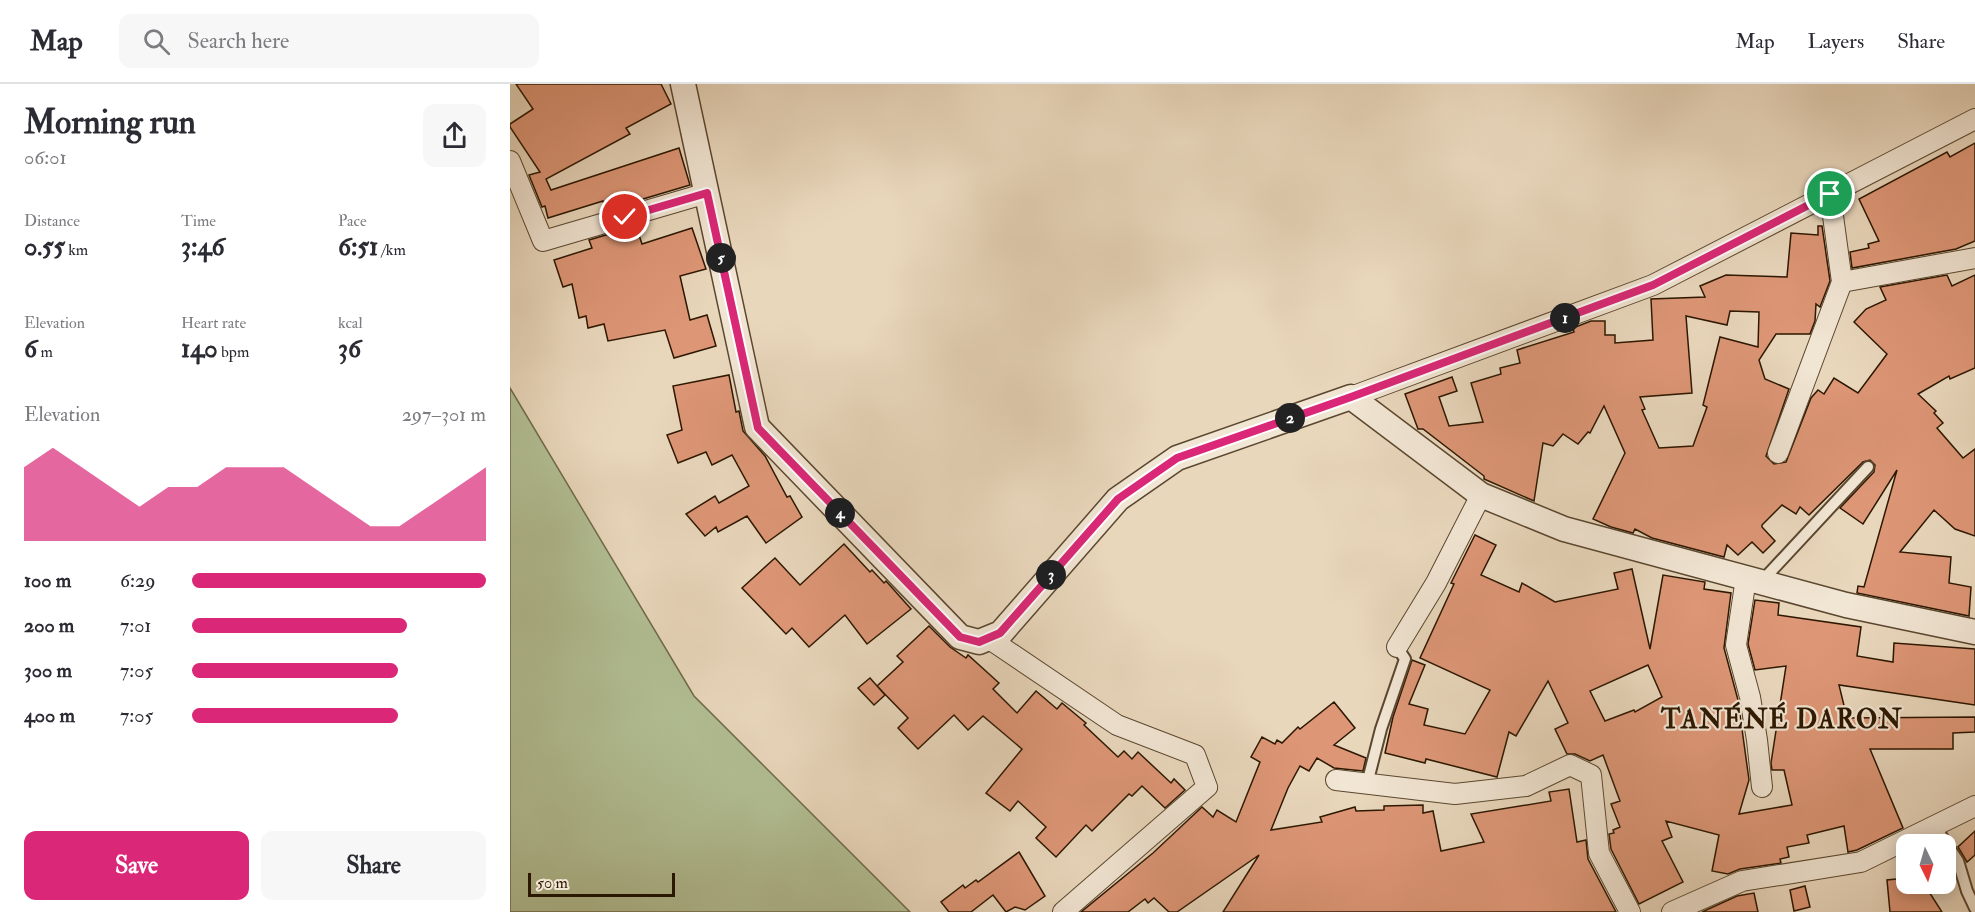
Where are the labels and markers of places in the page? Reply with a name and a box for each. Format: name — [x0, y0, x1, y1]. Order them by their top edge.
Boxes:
pin — [1804, 168, 1855, 219]
pin — [599, 191, 650, 242]
pin: 5 — [706, 243, 736, 273]
pin: 1 — [1550, 303, 1580, 333]
pin: 2 — [1275, 403, 1305, 433]
pin: 4 — [825, 498, 855, 528]
pin: 3 — [1036, 560, 1066, 590]

